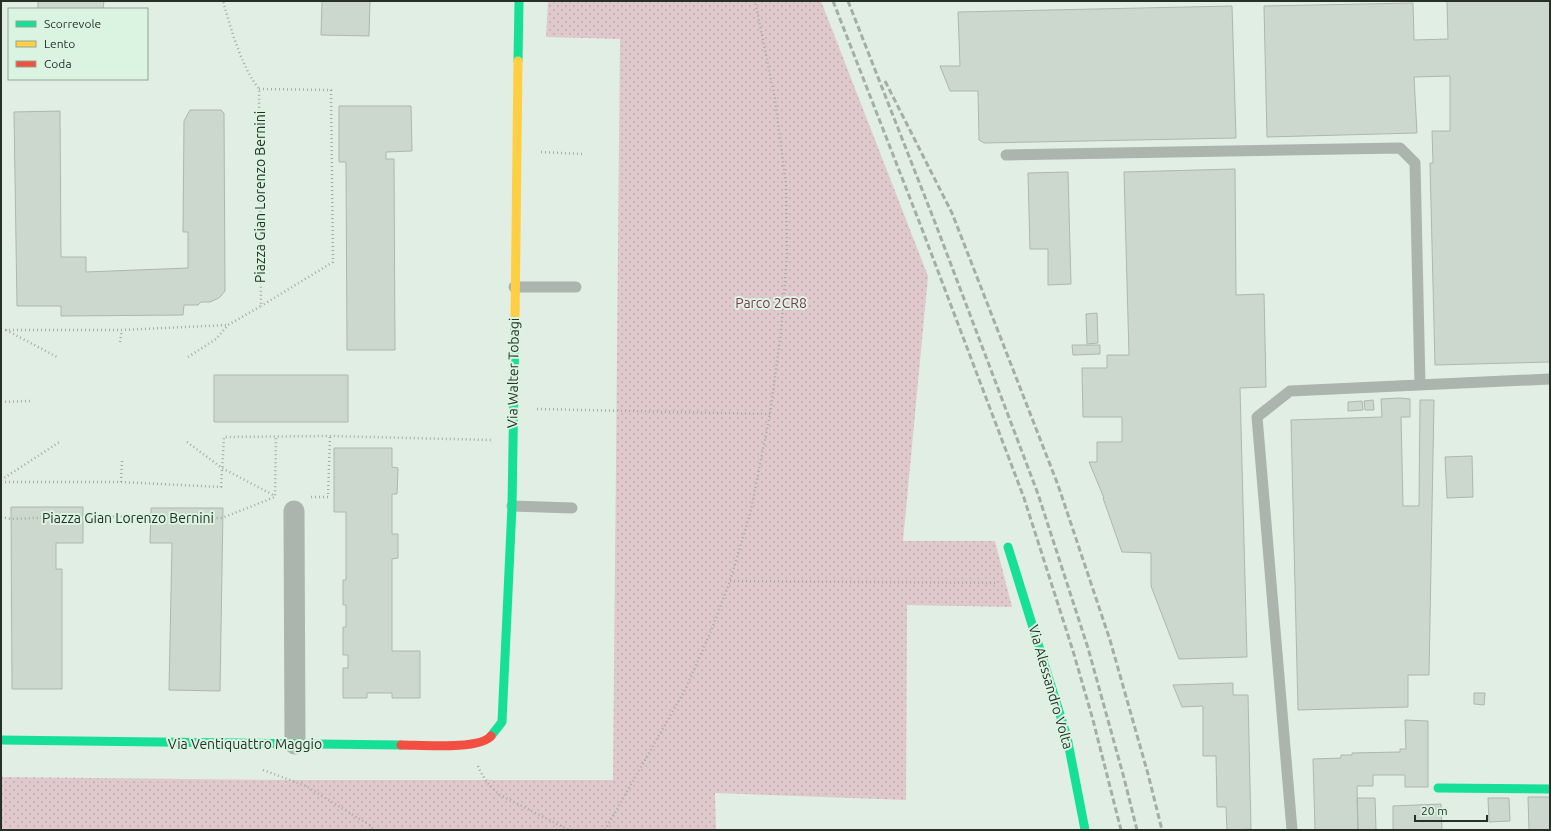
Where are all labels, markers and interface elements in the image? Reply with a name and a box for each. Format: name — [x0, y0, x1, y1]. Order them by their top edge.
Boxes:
legend — [8, 8, 148, 80]
text: Scorrevole — [44, 17, 101, 30]
text: Lento — [44, 37, 75, 50]
text: Coda — [44, 57, 72, 70]
street label: Piazza Gian Lorenzo Bernini — [252, 111, 268, 283]
park label: Parco 2CR8 — [735, 295, 807, 311]
street label: Via Walter Tobagi — [504, 318, 522, 428]
street label: Piazza Gian Lorenzo Bernini — [42, 510, 214, 526]
street label: Via Alessandro Volta — [1026, 623, 1076, 751]
street label: Via Ventiquattro Maggio — [168, 736, 322, 752]
scale bar — [1415, 797, 1487, 823]
text: 20 m — [1421, 804, 1448, 817]

